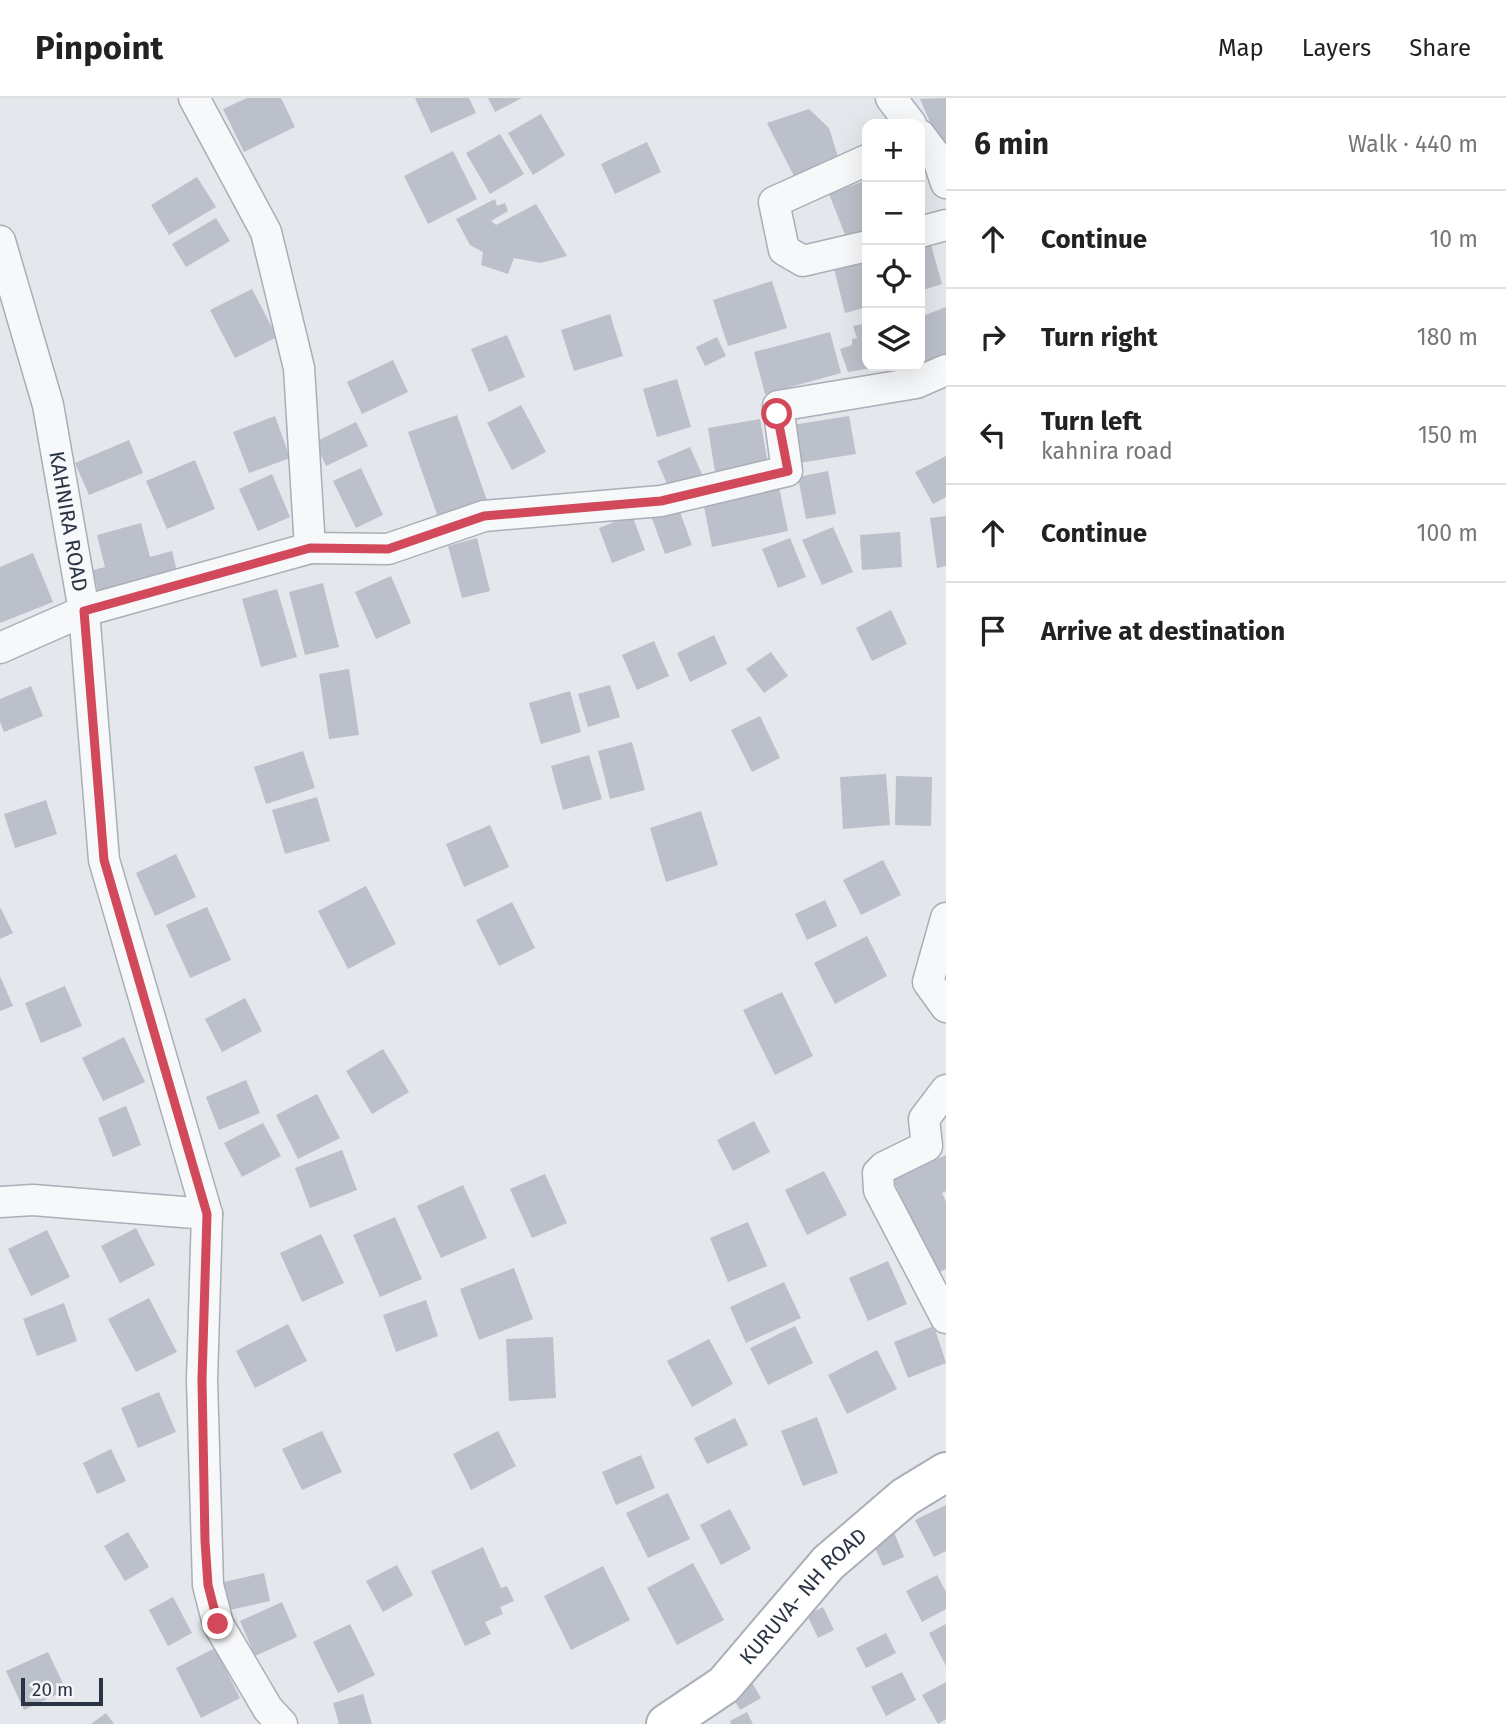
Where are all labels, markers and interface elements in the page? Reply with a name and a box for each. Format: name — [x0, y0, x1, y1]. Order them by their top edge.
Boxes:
text: Pinpoint — [35, 28, 163, 68]
text: Map — [1218, 34, 1264, 62]
text: Layers — [1302, 34, 1371, 62]
text: Share — [1409, 34, 1471, 62]
map controls — [862, 119, 925, 371]
button: + — [862, 119, 925, 182]
text: 6 min — [974, 126, 1049, 162]
text: Walk · 440 m — [1348, 130, 1478, 158]
button: − — [862, 182, 925, 245]
icon: ahead — [974, 220, 1012, 258]
text: Continue — [1041, 224, 1147, 255]
text: 10 m — [1429, 225, 1478, 253]
button: locate — [862, 245, 925, 308]
button: layers — [862, 308, 925, 371]
icon: right — [974, 318, 1012, 356]
text: Turn right — [1041, 322, 1158, 353]
text: 180 m — [1417, 323, 1478, 351]
route start — [761, 398, 792, 429]
text: Turn left — [1041, 406, 1142, 437]
icon: left — [974, 416, 1012, 454]
text: 150 m — [1418, 421, 1478, 449]
text: kahnira road — [1041, 437, 1173, 465]
street label: KAHNIRA ROAD — [43, 449, 93, 594]
icon: ahead — [974, 514, 1012, 552]
text: Continue — [1041, 518, 1147, 549]
text: 100 m — [1417, 519, 1478, 547]
icon: arrive — [974, 612, 1012, 650]
text: Arrive at destination — [1041, 616, 1285, 647]
street label: KURUVA- NH ROAD — [734, 1523, 872, 1670]
route end — [202, 1608, 233, 1639]
scale bar — [21, 1675, 103, 1707]
text: 20 m — [32, 1678, 73, 1701]

